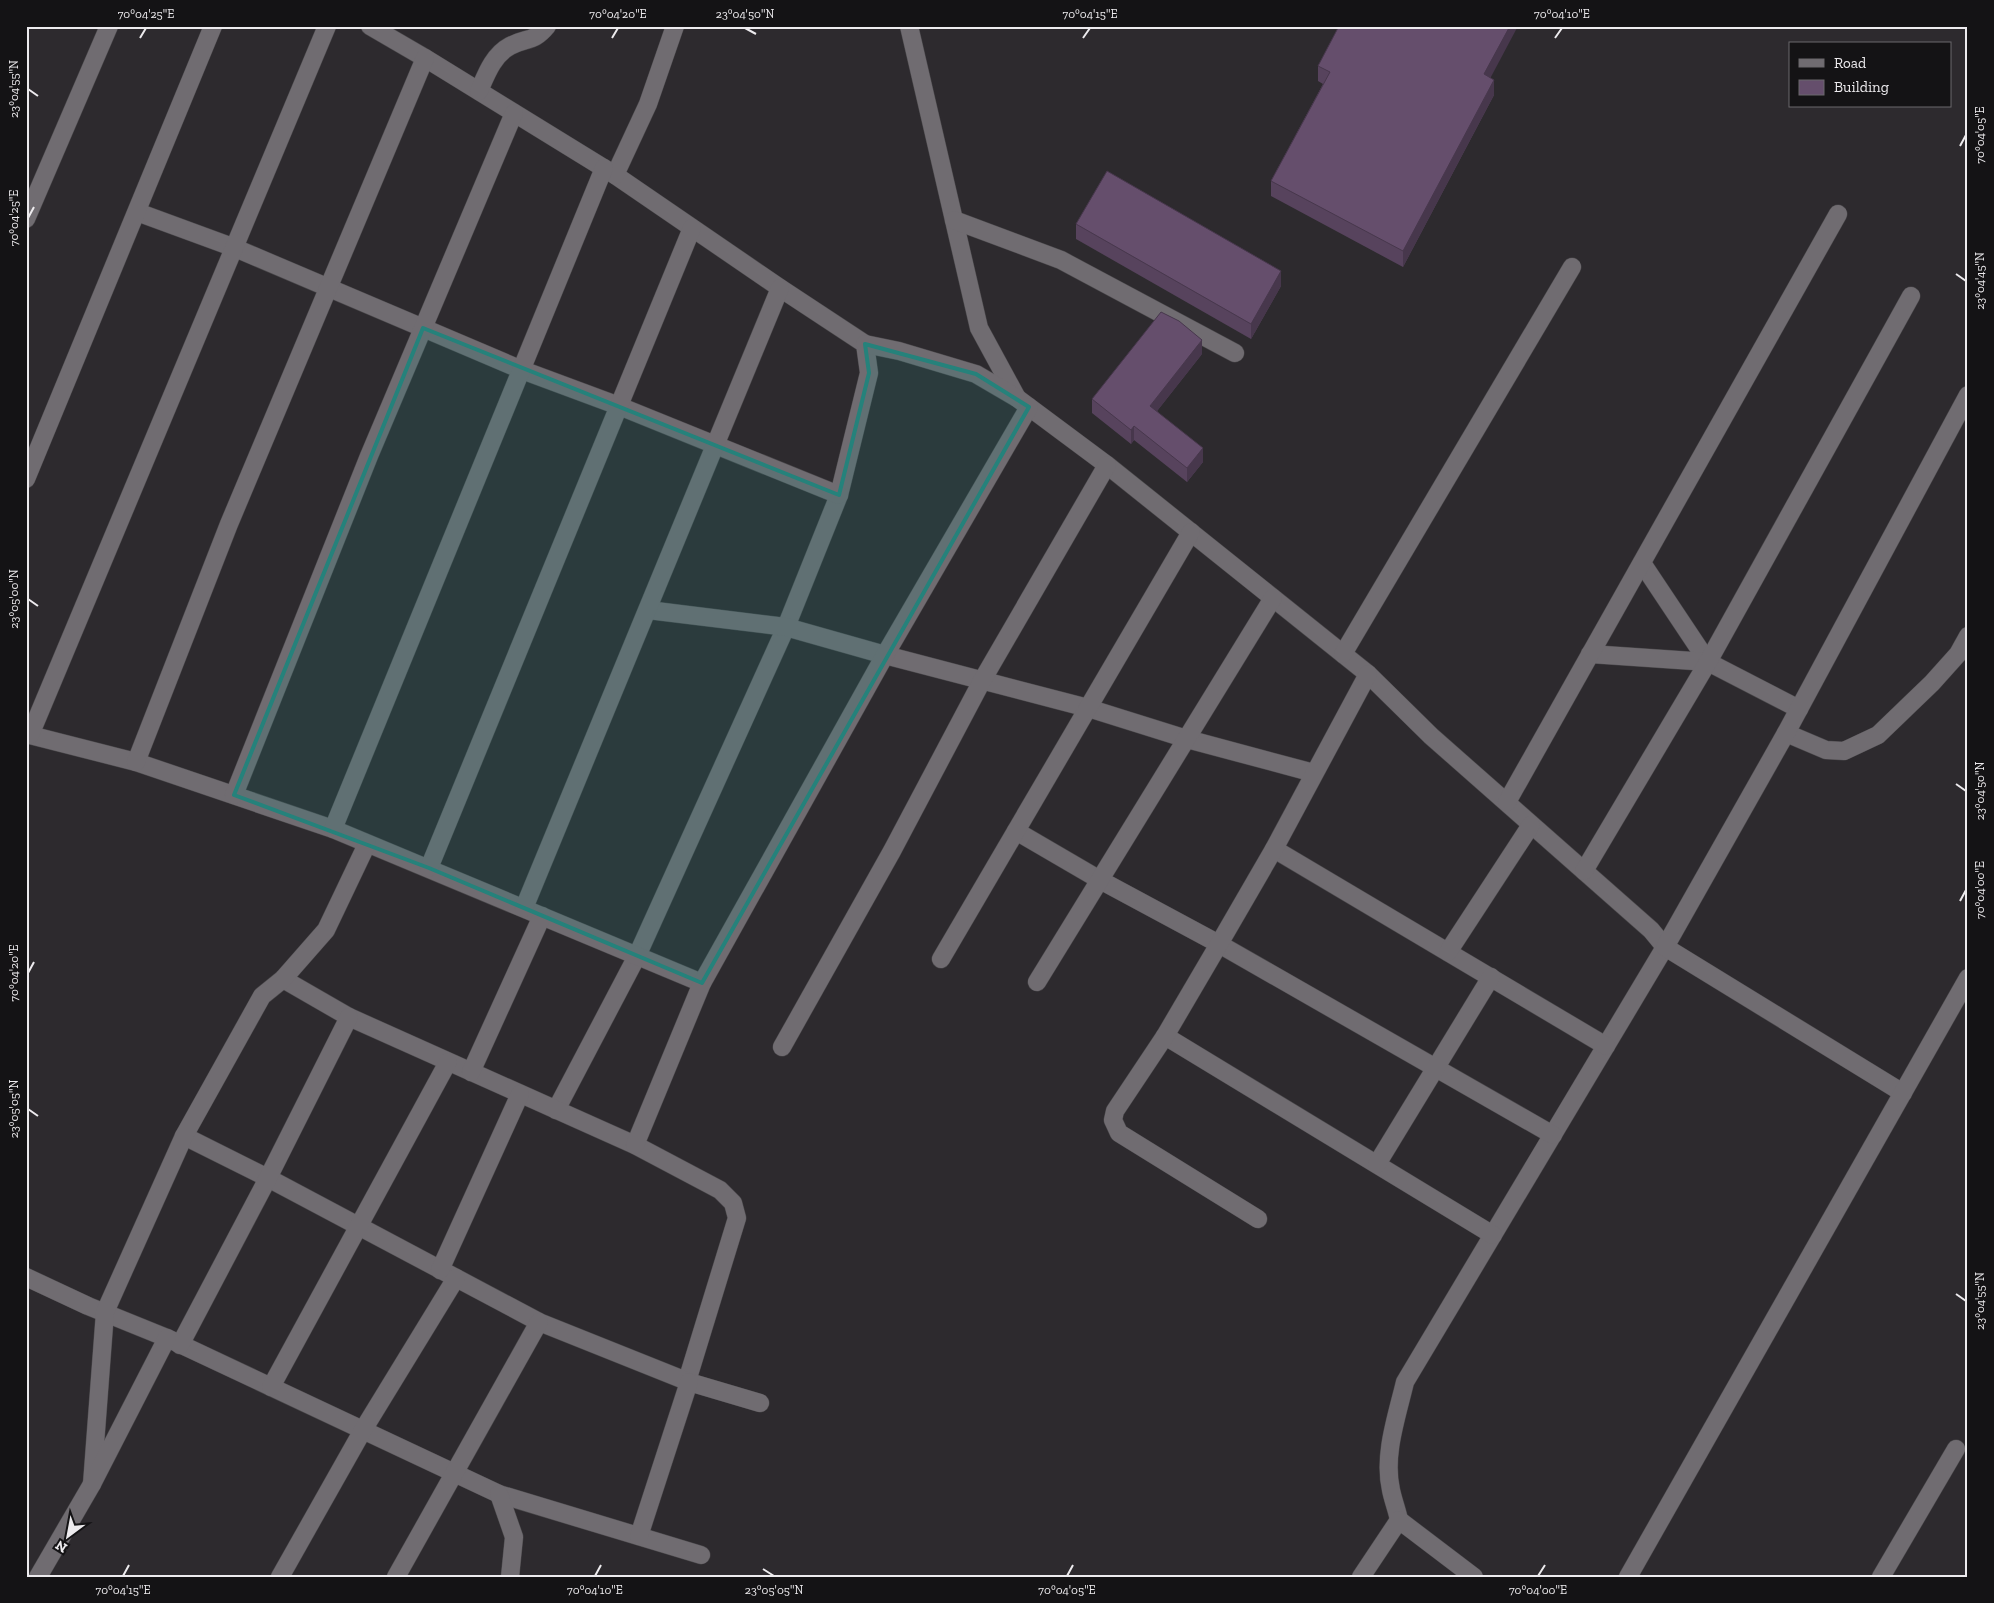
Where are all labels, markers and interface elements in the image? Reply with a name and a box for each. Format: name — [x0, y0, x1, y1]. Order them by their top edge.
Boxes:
text: 70°04'25"E — [118, 7, 174, 21]
text: 70°04'20"E — [589, 7, 647, 21]
text: 23°04'50"N — [716, 7, 774, 21]
text: 70°04'15"E — [1063, 7, 1117, 21]
text: 70°04'10"E — [1534, 7, 1590, 21]
legend — [1789, 42, 1952, 108]
text: Road — [1834, 54, 1867, 72]
text: 23°04'55"N — [7, 60, 21, 118]
text: Building — [1834, 78, 1889, 96]
text: 70°04'05"E — [1973, 106, 1987, 164]
text: 70°04'25"E — [7, 190, 21, 246]
text: 23°04'45"N — [1973, 252, 1987, 310]
text: 23°05'00"N — [7, 569, 21, 629]
text: 23°04'50"N — [1973, 762, 1987, 820]
text: 70°04'00"E — [1973, 861, 1987, 919]
text: 70°04'20"E — [7, 944, 21, 1002]
text: 23°05'05"N — [7, 1080, 21, 1138]
text: 23°04'55"N — [1973, 1272, 1987, 1330]
north arrow — [42, 1510, 92, 1560]
text: N — [52, 1536, 70, 1557]
text: 70°04'15"E — [96, 1583, 150, 1597]
text: 70°04'10"E — [567, 1583, 623, 1597]
text: 23°05'05"N — [745, 1583, 803, 1597]
text: 70°04'05"E — [1038, 1583, 1096, 1597]
text: 70°04'00"E — [1509, 1583, 1567, 1597]

